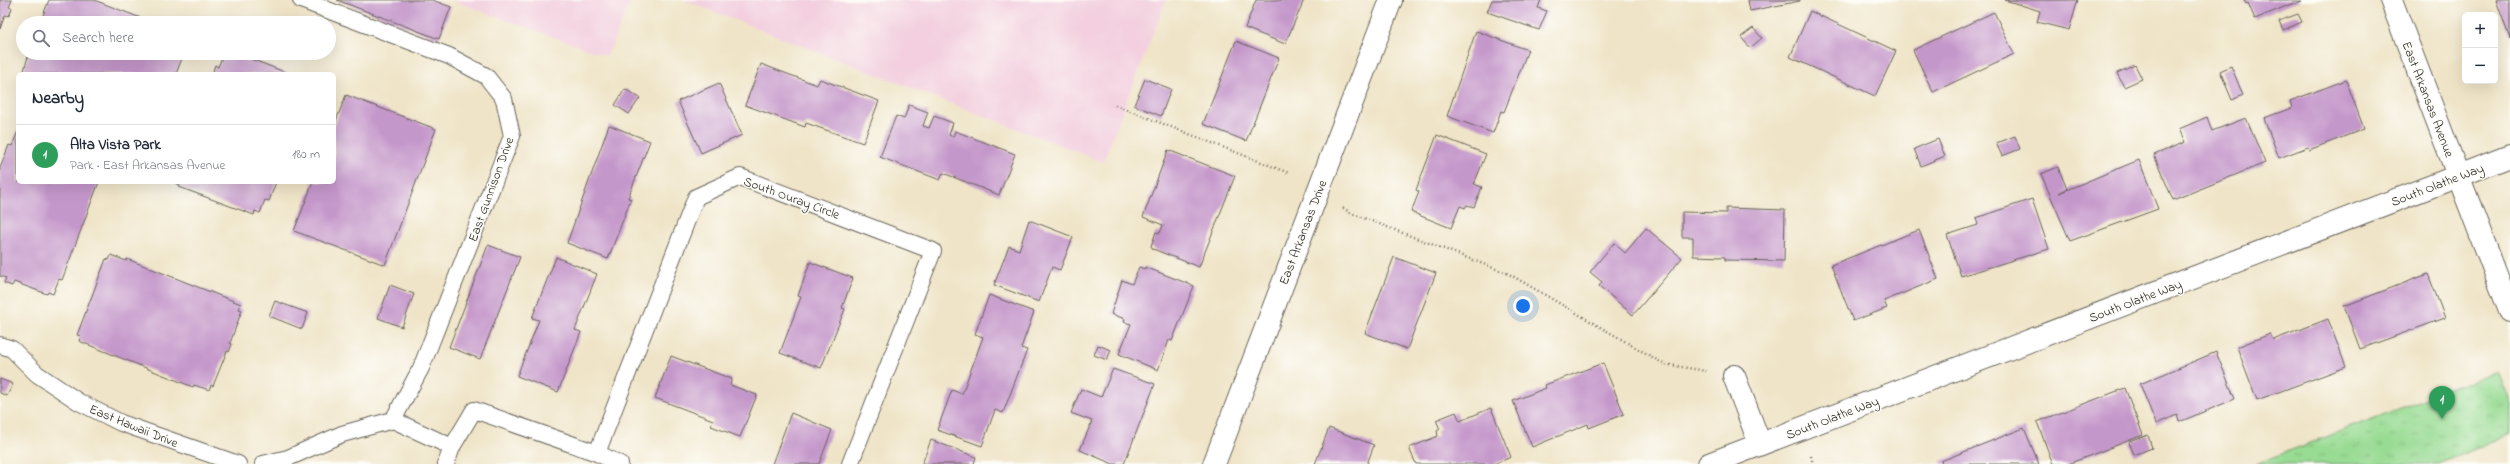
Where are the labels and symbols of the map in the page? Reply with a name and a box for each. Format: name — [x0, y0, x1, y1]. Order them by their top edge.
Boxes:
street label: East Arkansas Avenue — [2397, 39, 2459, 160]
street label: East Gunnison Drive — [464, 134, 519, 244]
street label: South Olathe Way — [2388, 159, 2487, 213]
street label: South Ouray Circle — [740, 172, 842, 226]
street label: East Arkansas Drive — [1275, 177, 1332, 288]
street label: South Olathe Way — [2086, 275, 2185, 329]
your location — [1513, 296, 1533, 316]
pin: 1 — [2429, 386, 2455, 419]
street label: South Olathe Way — [1783, 392, 1882, 446]
street label: East Hawaii Drive — [86, 400, 181, 453]

